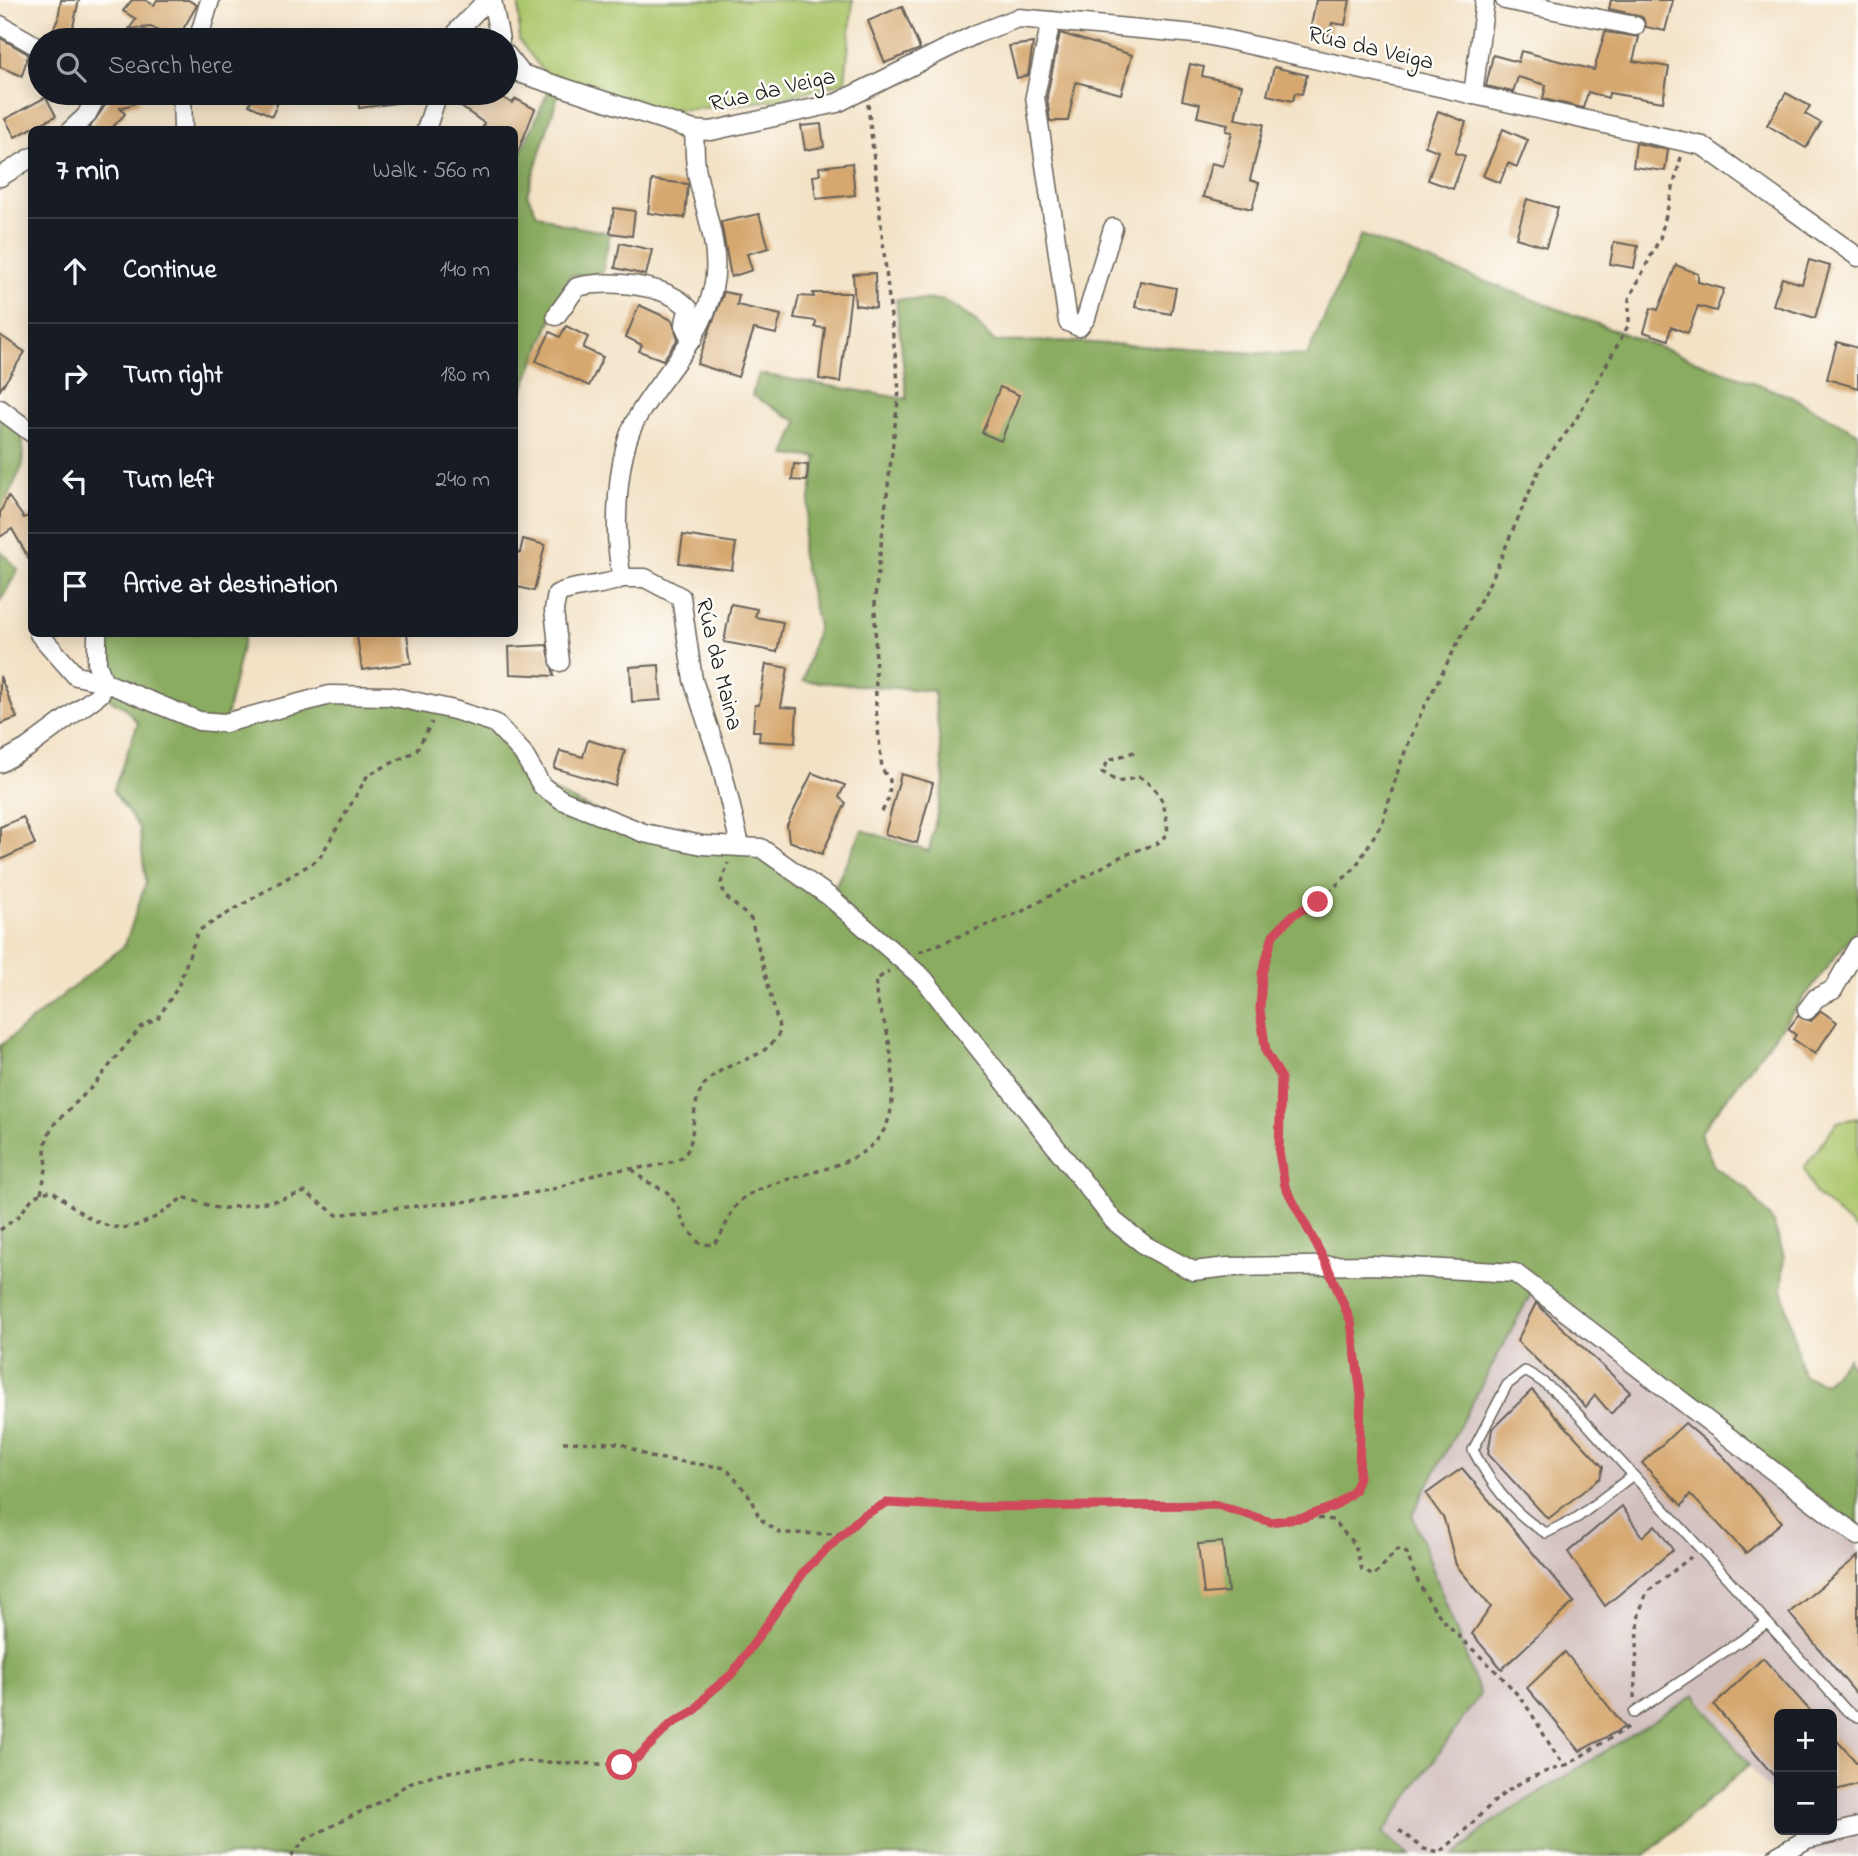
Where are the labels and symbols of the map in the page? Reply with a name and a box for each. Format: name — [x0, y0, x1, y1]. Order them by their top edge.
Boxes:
street label: Rúa da Veiga — [1304, 18, 1437, 81]
street label: Rúa da Veiga — [706, 60, 839, 123]
street label: Rúa da Maina — [684, 595, 751, 734]
route end — [1302, 886, 1333, 917]
route start — [606, 1749, 637, 1780]

